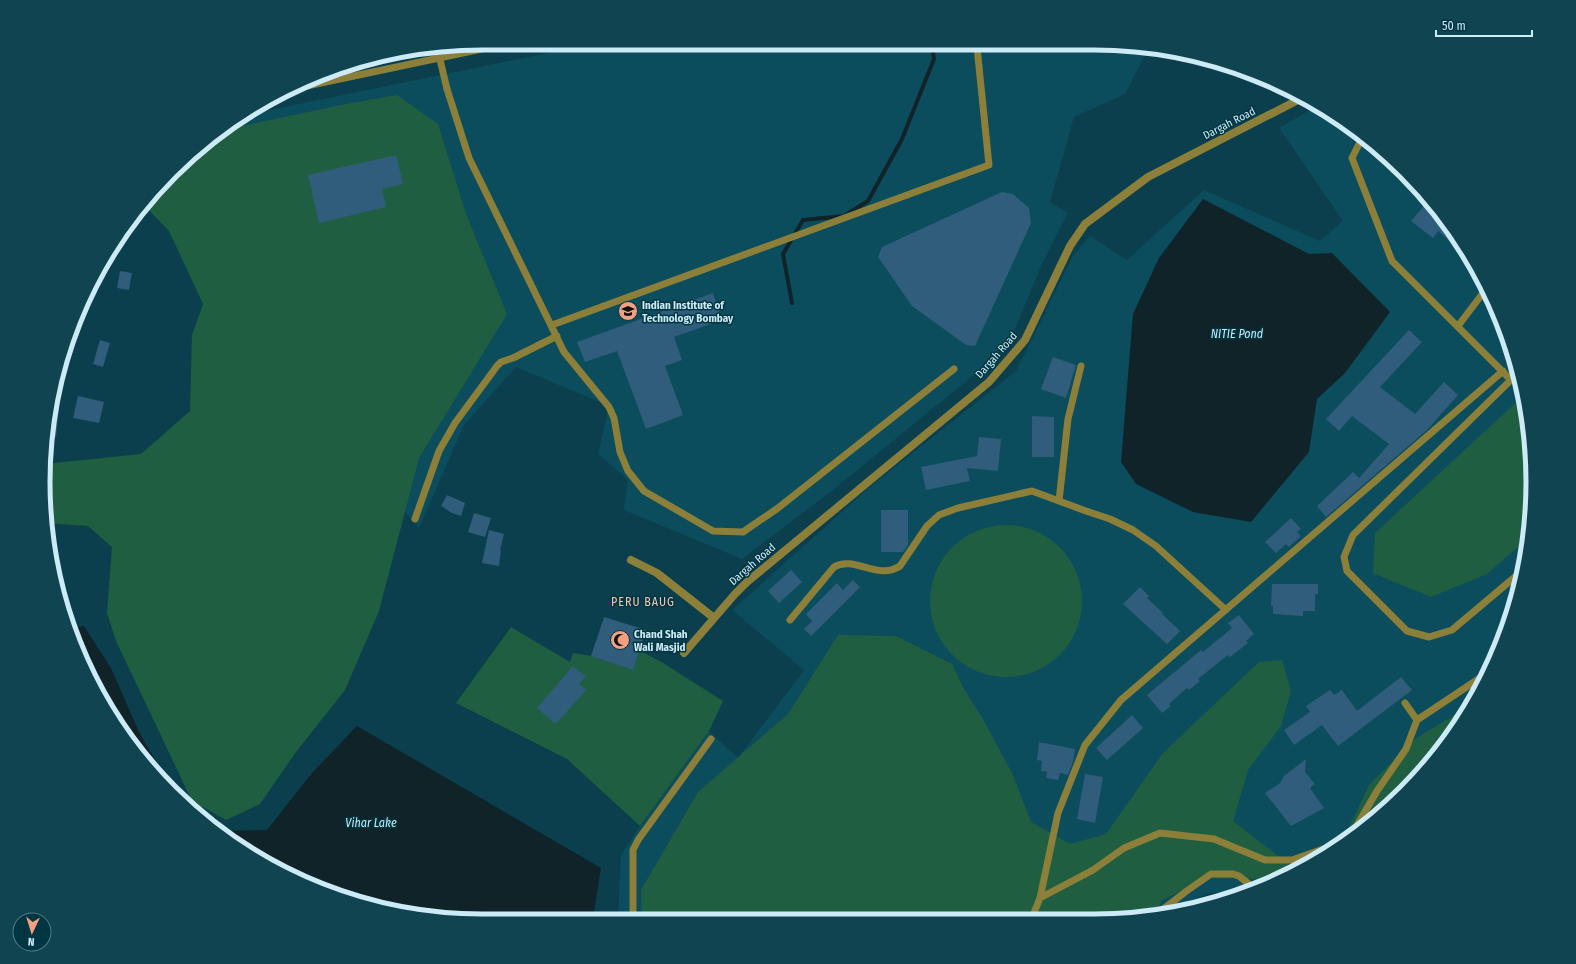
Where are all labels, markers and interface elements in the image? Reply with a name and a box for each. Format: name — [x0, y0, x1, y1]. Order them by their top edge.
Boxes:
scale bar — [1436, 12, 1532, 38]
text: 50 m — [1442, 19, 1466, 33]
street label: Dargah Road — [1201, 105, 1258, 142]
place label: Indian Institute of Technology Bombay — [642, 299, 734, 325]
school or university icon: Indian Institute of Technology Bombay — [617, 300, 639, 322]
water label: NITIE Pond — [1211, 327, 1264, 341]
street label: Dargah Road — [973, 330, 1020, 381]
street label: Dargah Road — [727, 541, 778, 588]
district label: PERU BAUG — [611, 595, 675, 609]
place label: Chand Shah Wali Masjid — [634, 628, 688, 654]
mosque icon: Chand Shah Wali Masjid — [609, 629, 631, 651]
water label: Vihar Lake — [345, 816, 397, 830]
north arrow — [12, 912, 52, 952]
text: N — [28, 935, 35, 948]

